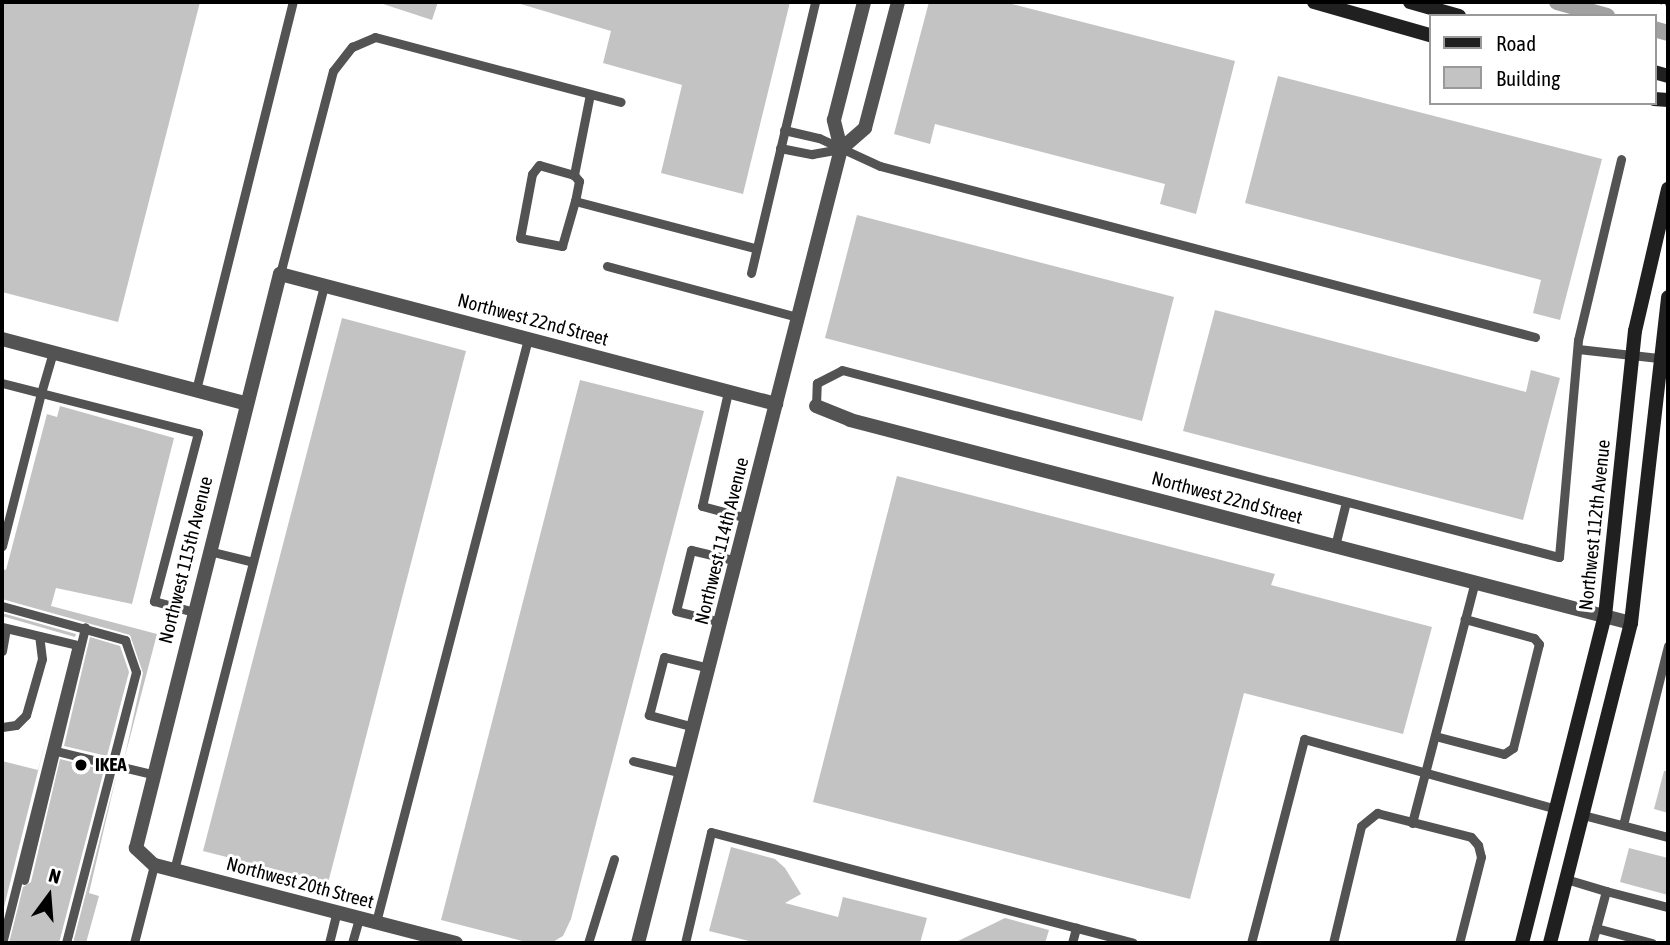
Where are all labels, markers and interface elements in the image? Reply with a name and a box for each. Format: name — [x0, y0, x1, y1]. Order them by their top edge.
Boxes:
legend — [1428, 14, 1656, 105]
text: Road — [1496, 31, 1536, 55]
text: Building — [1496, 66, 1560, 90]
street label: Northwest 22nd Street — [455, 289, 611, 351]
street label: Northwest 112th Avenue — [1575, 439, 1615, 611]
street label: Northwest 114th Avenue — [690, 455, 754, 627]
street label: Northwest 22nd Street — [1149, 467, 1305, 529]
street label: Northwest 115th Avenue — [154, 474, 218, 646]
place label: IKEA — [95, 754, 127, 776]
marker: IKEA — [73, 757, 89, 773]
street label: Northwest 20th Street — [224, 852, 376, 914]
north arrow — [14, 861, 84, 931]
text: N — [46, 864, 63, 888]

